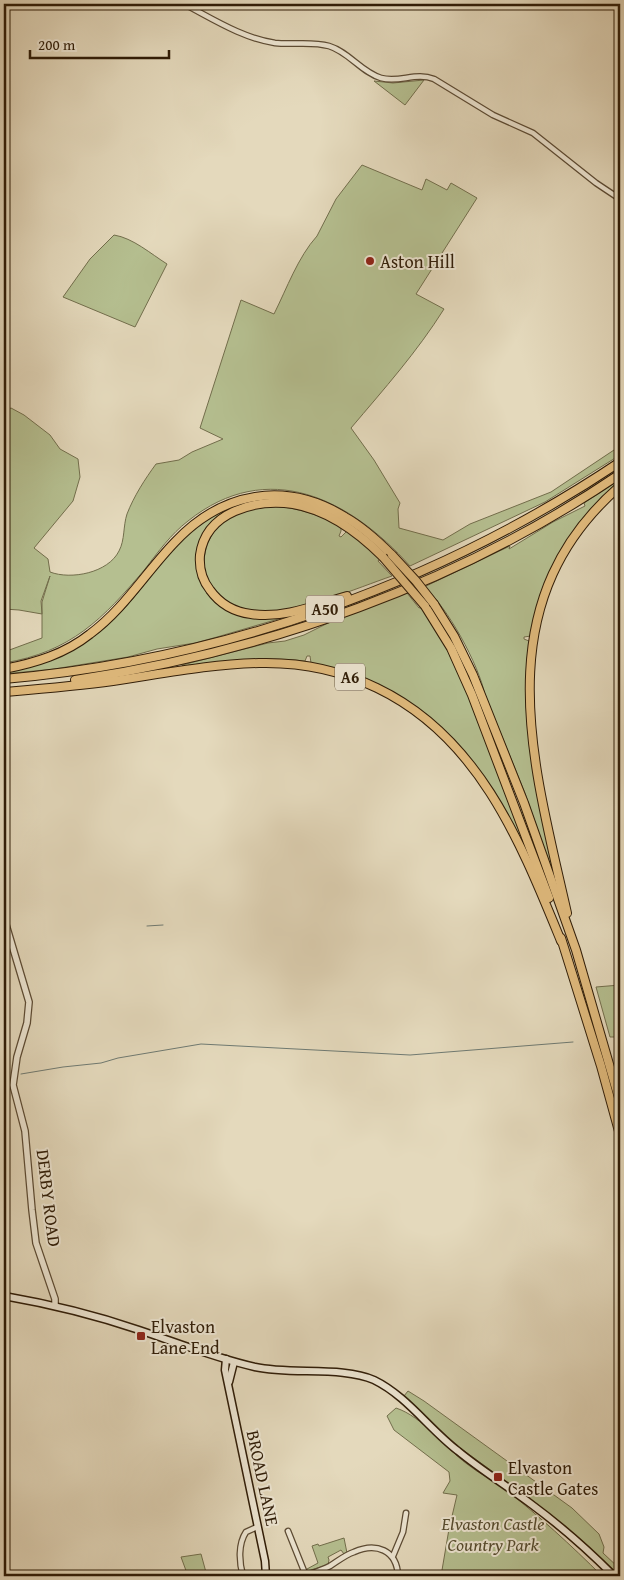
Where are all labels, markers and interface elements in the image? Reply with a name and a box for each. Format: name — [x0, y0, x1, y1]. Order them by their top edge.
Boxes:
scale bar — [30, 28, 169, 60]
text: 200 m — [38, 34, 76, 55]
place label: Aston Hill — [380, 248, 455, 275]
marker: Aston Hill — [364, 255, 376, 267]
road number: A50 — [306, 596, 344, 622]
road number: A6 — [335, 664, 365, 690]
street label: DERBY ROAD — [30, 1148, 68, 1248]
place label: Elvaston Lane End — [151, 1313, 220, 1361]
marker: Elvaston Lane End — [135, 1330, 147, 1342]
street label: BROAD LANE — [240, 1428, 286, 1528]
place label: Elvaston Castle Gates — [508, 1454, 598, 1502]
marker: Elvaston Castle Gates — [492, 1471, 504, 1483]
park label: Elvaston Castle Country Park — [441, 1510, 544, 1558]

